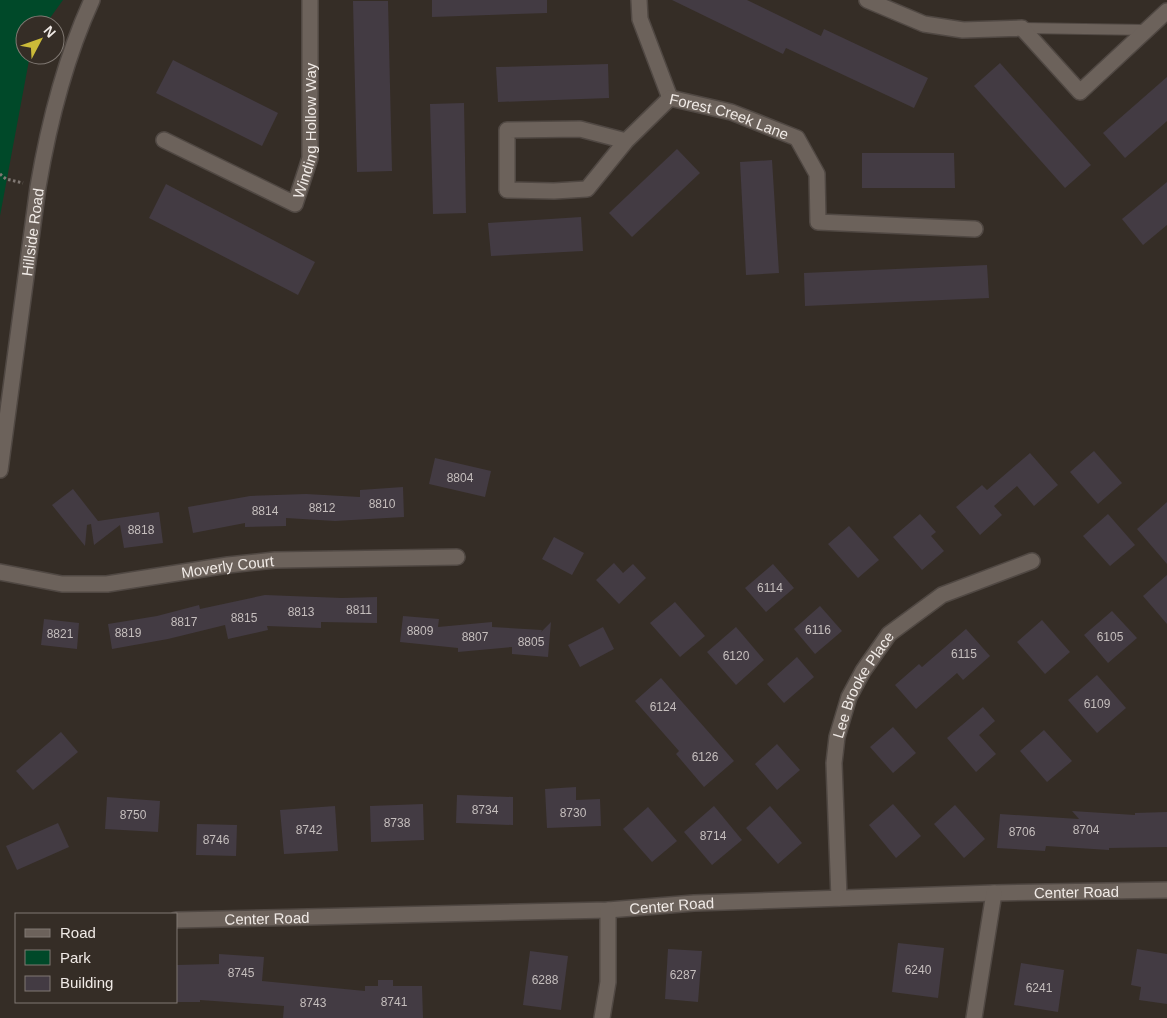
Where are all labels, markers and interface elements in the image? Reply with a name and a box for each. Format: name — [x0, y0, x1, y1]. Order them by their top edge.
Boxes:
north arrow — [15, 15, 65, 65]
text: N — [40, 22, 59, 41]
street label: Winding Hollow Way — [289, 62, 319, 200]
street label: Forest Creek Lane — [668, 90, 791, 142]
street label: Hillside Road — [18, 187, 46, 277]
house number: 8804 — [447, 471, 474, 485]
house number: 8810 — [369, 497, 396, 511]
house number: 8812 — [309, 501, 336, 515]
house number: 8814 — [252, 504, 279, 518]
house number: 8818 — [128, 523, 155, 537]
street label: Moverly Court — [180, 552, 276, 581]
house number: 6114 — [757, 581, 783, 595]
house number: 8811 — [346, 603, 372, 617]
house number: 8813 — [288, 605, 315, 619]
house number: 8815 — [231, 611, 258, 625]
house number: 8817 — [171, 615, 198, 629]
house number: 6116 — [805, 623, 831, 637]
house number: 8809 — [407, 624, 434, 638]
house number: 8819 — [115, 626, 142, 640]
house number: 8821 — [47, 627, 74, 641]
street label: Lee Brooke Place — [829, 628, 897, 740]
house number: 8807 — [462, 630, 489, 644]
house number: 6105 — [1097, 630, 1124, 644]
house number: 8805 — [518, 635, 545, 649]
house number: 6115 — [951, 647, 977, 661]
house number: 6120 — [723, 649, 750, 663]
house number: 6109 — [1084, 697, 1111, 711]
house number: 6124 — [650, 700, 677, 714]
house number: 6126 — [692, 750, 719, 764]
house number: 8734 — [472, 803, 499, 817]
house number: 8730 — [560, 806, 587, 820]
house number: 8750 — [120, 808, 147, 822]
house number: 8738 — [384, 816, 411, 830]
house number: 8742 — [296, 823, 323, 837]
house number: 8704 — [1073, 823, 1100, 837]
house number: 8706 — [1009, 825, 1036, 839]
house number: 8714 — [700, 829, 727, 843]
house number: 8746 — [203, 833, 230, 847]
street label: Center Road — [1034, 882, 1119, 901]
street label: Center Road — [629, 894, 714, 917]
street label: Center Road — [224, 908, 310, 927]
legend — [15, 913, 178, 1003]
text: Road — [60, 924, 96, 941]
text: Park — [60, 949, 91, 966]
house number: 6240 — [905, 963, 932, 977]
house number: 8745 — [228, 966, 255, 980]
house number: 6287 — [670, 968, 697, 982]
house number: 6288 — [532, 973, 559, 987]
text: Building — [60, 974, 113, 991]
house number: 6241 — [1026, 981, 1053, 995]
house number: 8741 — [381, 995, 408, 1009]
house number: 8743 — [300, 996, 327, 1010]

